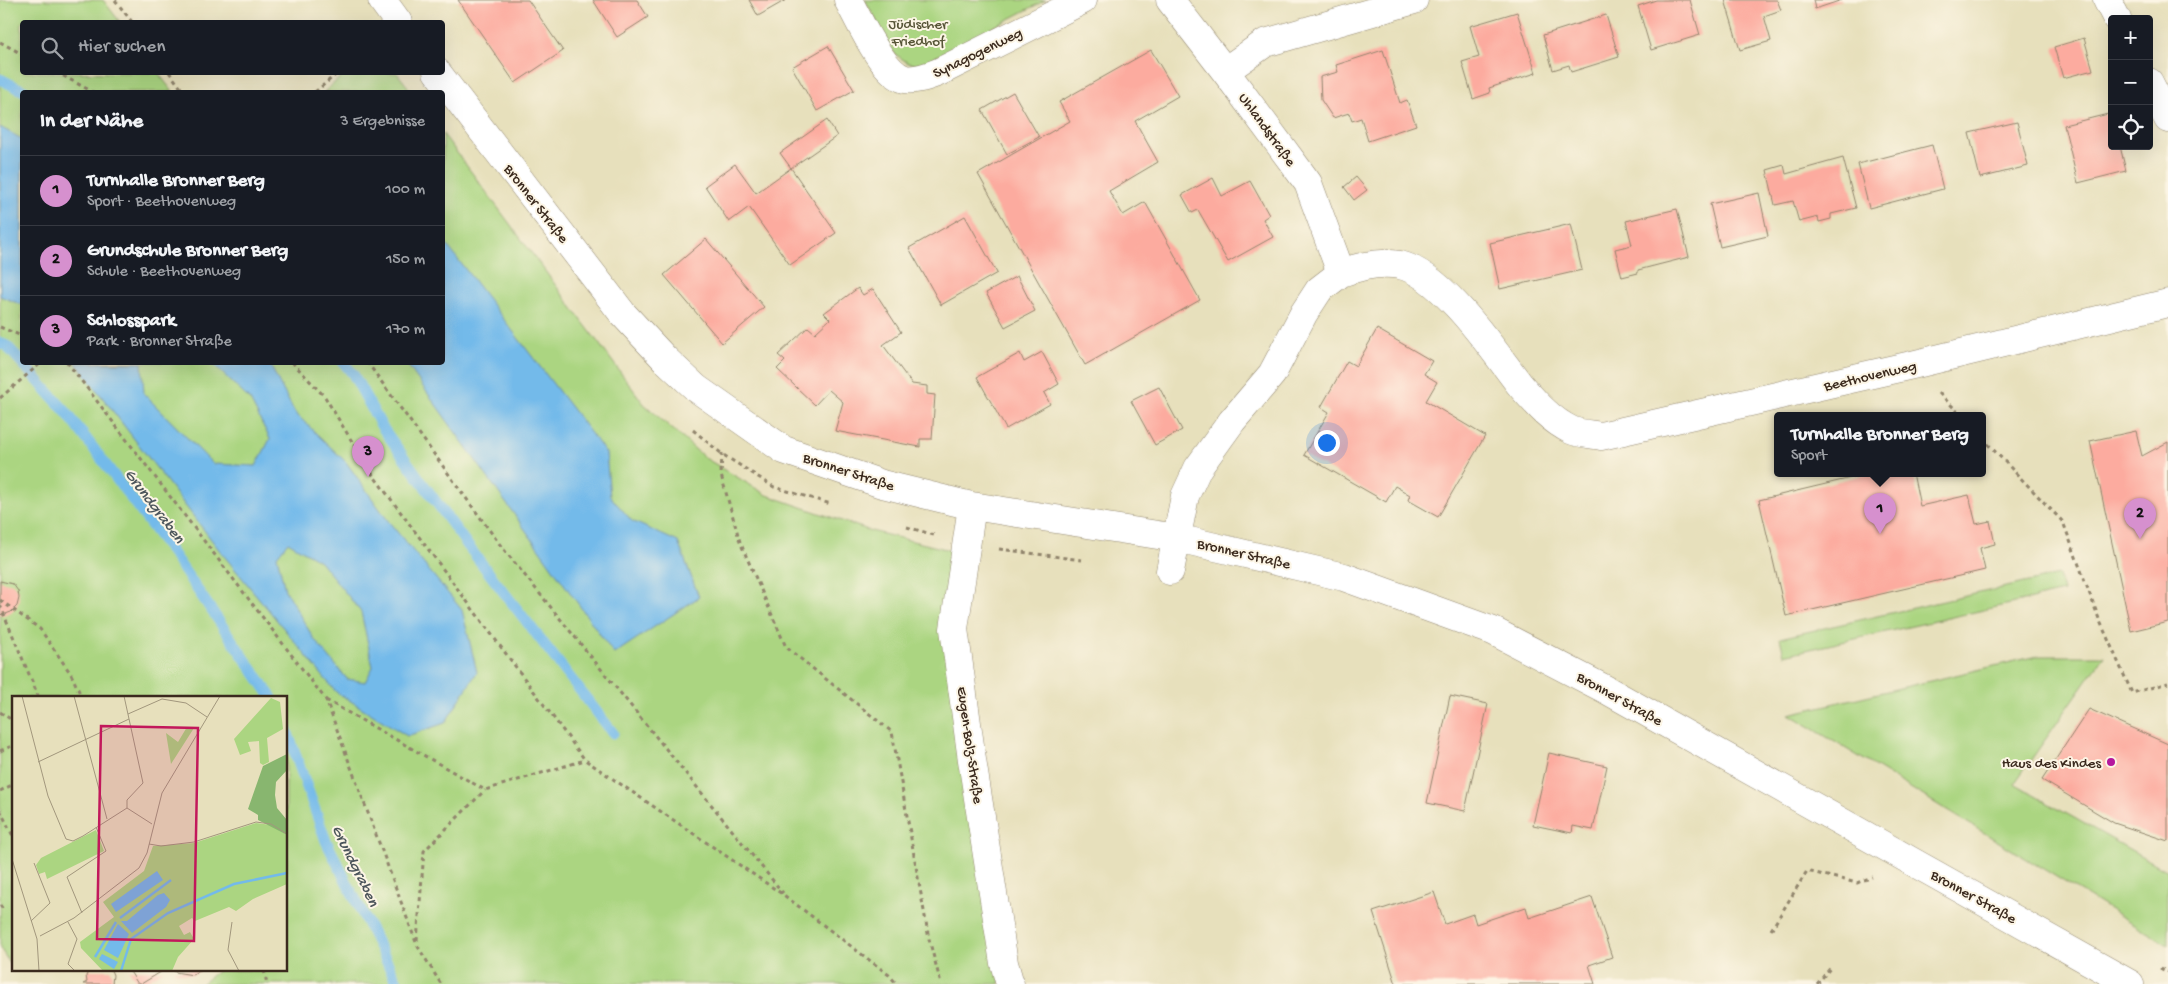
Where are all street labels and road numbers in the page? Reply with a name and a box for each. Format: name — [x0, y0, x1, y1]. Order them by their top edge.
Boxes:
street label: Synagogenweg — [930, 24, 1026, 83]
street label: Uhlandstraße — [1234, 90, 1299, 171]
street label: Bronner Straße — [498, 160, 572, 247]
street label: Beethovenweg — [1821, 358, 1919, 397]
street label: Bronner Straße — [799, 449, 897, 496]
street label: Bronner Straße — [1194, 535, 1292, 574]
street label: Bronner Straße — [1572, 668, 1665, 731]
street label: Eugen-Bolz-Straße — [952, 686, 986, 805]
street label: Bronner Straße — [1926, 866, 2019, 929]

